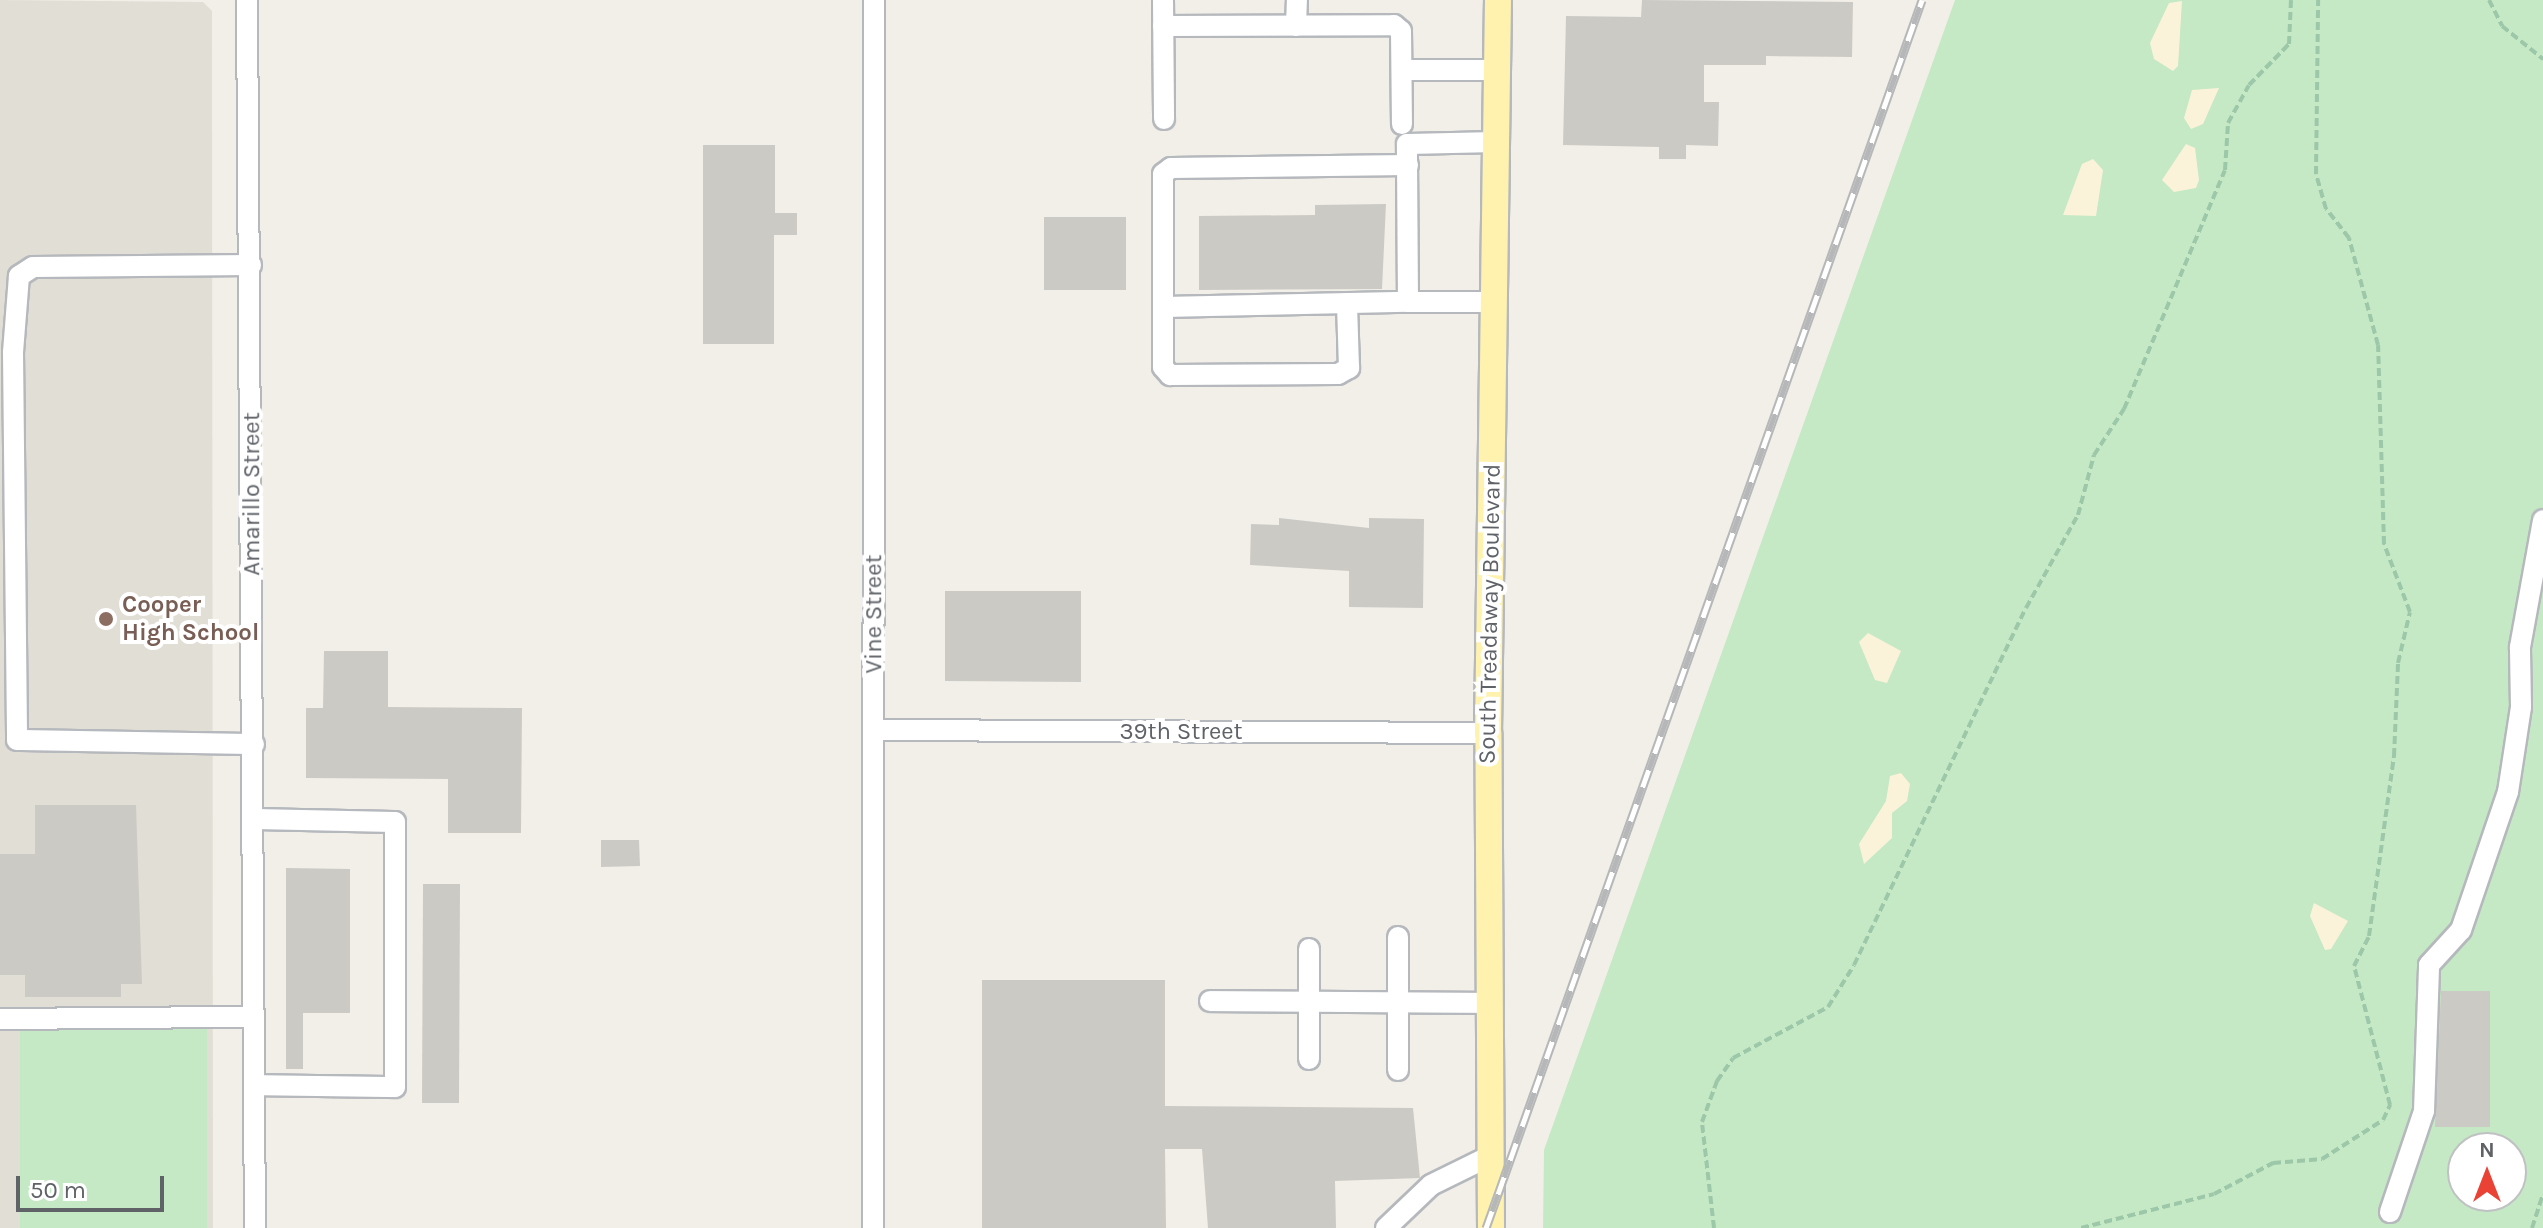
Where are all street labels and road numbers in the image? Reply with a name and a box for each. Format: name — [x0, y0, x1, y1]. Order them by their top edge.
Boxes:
street label: Amarillo Street — [238, 412, 266, 576]
street label: South Treadaway Boulevard — [1473, 464, 1507, 764]
street label: Vine Street — [860, 554, 888, 674]
street label: 39th Street — [1119, 718, 1243, 746]

